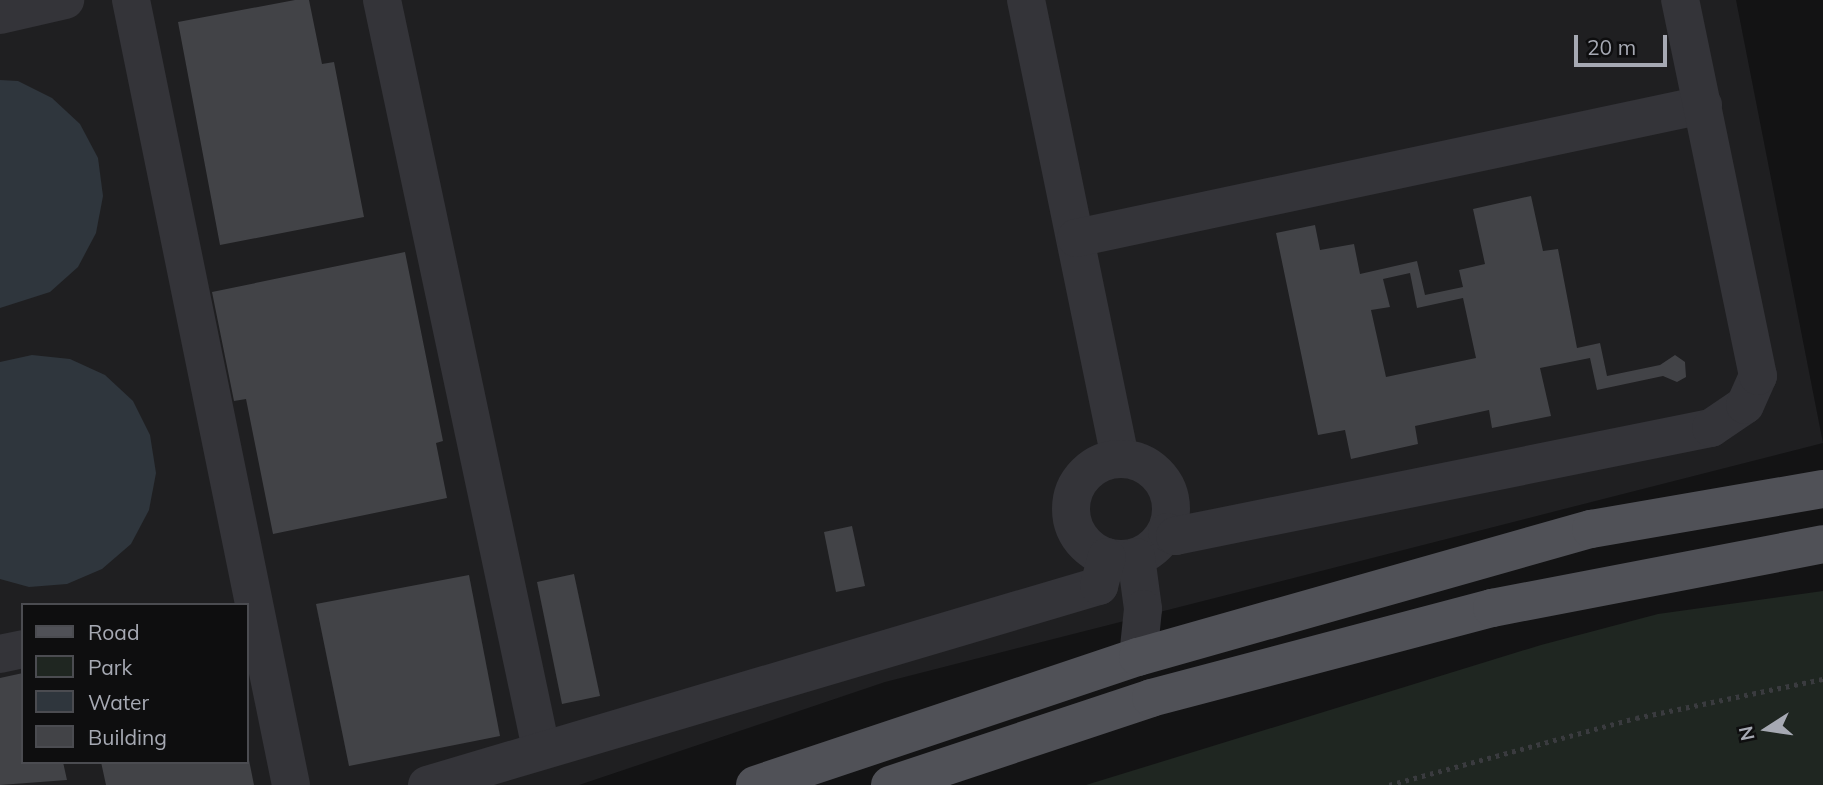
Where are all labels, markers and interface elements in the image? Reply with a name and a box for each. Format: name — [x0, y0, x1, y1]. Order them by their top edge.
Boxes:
scale bar — [1578, 21, 1671, 65]
text: 20 m — [1587, 34, 1636, 60]
legend — [21, 603, 248, 764]
text: Road — [88, 619, 139, 645]
text: Park — [88, 654, 132, 680]
text: Water — [88, 689, 149, 715]
north arrow — [1732, 694, 1802, 764]
text: Building — [88, 724, 167, 750]
text: N — [1733, 724, 1760, 743]

